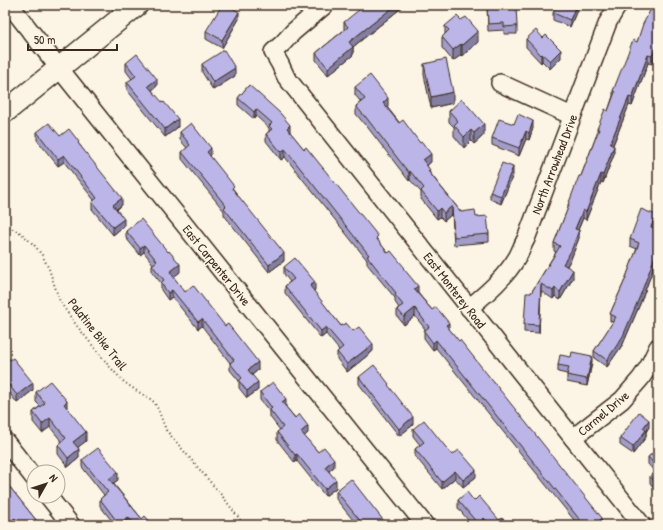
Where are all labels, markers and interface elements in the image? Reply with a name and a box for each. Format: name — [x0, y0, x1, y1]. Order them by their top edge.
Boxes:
scale bar — [28, 26, 117, 52]
text: 50 m — [34, 31, 55, 48]
street label: North Arrowhead Drive — [527, 111, 581, 217]
street label: East Carpenter Drive — [179, 221, 255, 309]
street label: East Monterey Road — [420, 248, 490, 332]
street label: Palatine Bike Trail — [64, 294, 132, 374]
street label: Carmel Drive — [573, 386, 633, 440]
north arrow — [26, 464, 66, 504]
text: N — [46, 471, 61, 484]

